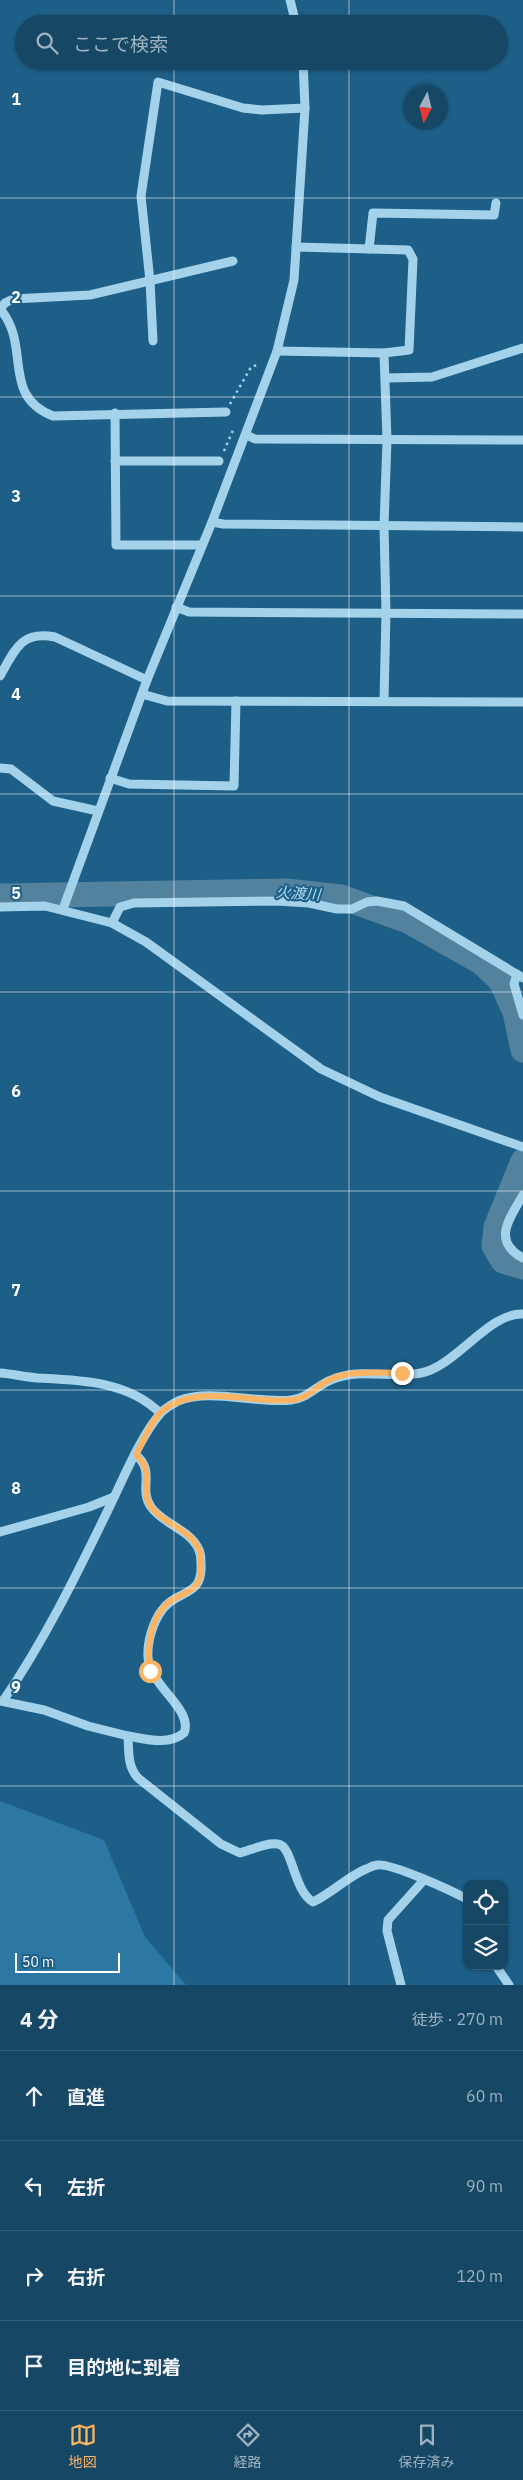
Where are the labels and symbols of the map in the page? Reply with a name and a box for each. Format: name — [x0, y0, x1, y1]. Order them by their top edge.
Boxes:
north arrow — [403, 85, 448, 130]
text: 1 — [11, 89, 21, 109]
text: 2 — [11, 287, 21, 307]
text: 3 — [11, 486, 21, 506]
text: 4 — [11, 684, 21, 704]
water label: 火渡川 — [275, 882, 323, 904]
text: 5 — [11, 883, 21, 903]
text: 6 — [11, 1081, 21, 1101]
text: 7 — [11, 1280, 21, 1300]
route end — [391, 1362, 414, 1385]
text: 8 — [11, 1478, 21, 1498]
route start — [139, 1660, 162, 1683]
text: 9 — [11, 1677, 21, 1697]
scale bar — [15, 1950, 120, 1973]

